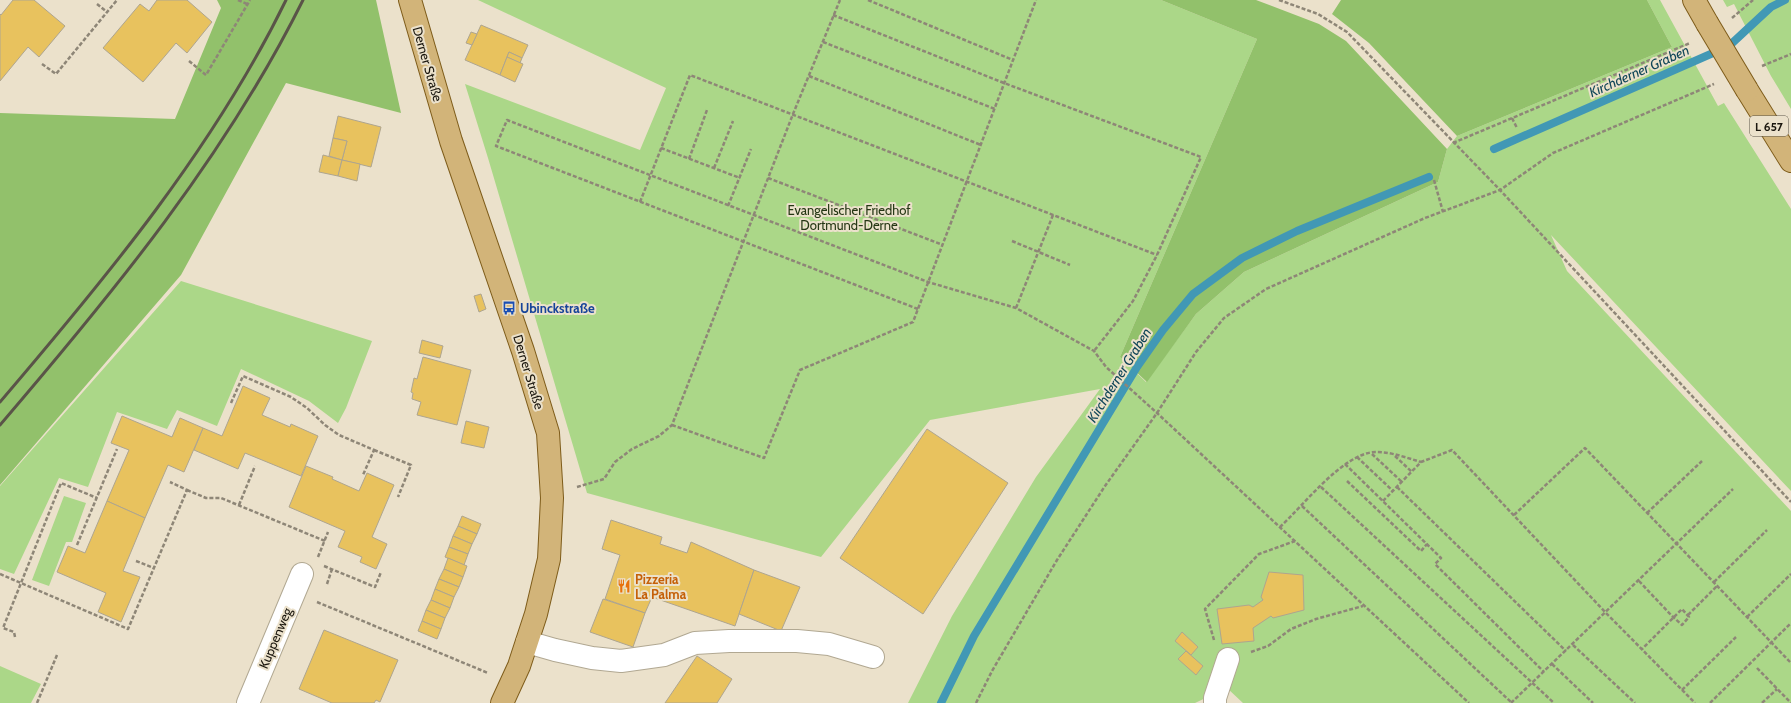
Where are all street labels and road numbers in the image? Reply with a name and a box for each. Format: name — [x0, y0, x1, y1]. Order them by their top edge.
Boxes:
street label: Derner Straße — [410, 25, 446, 104]
road number: L 657 — [1750, 116, 1788, 136]
street label: Derner Straße — [510, 333, 548, 412]
street label: Kuppenweg — [255, 605, 295, 671]

